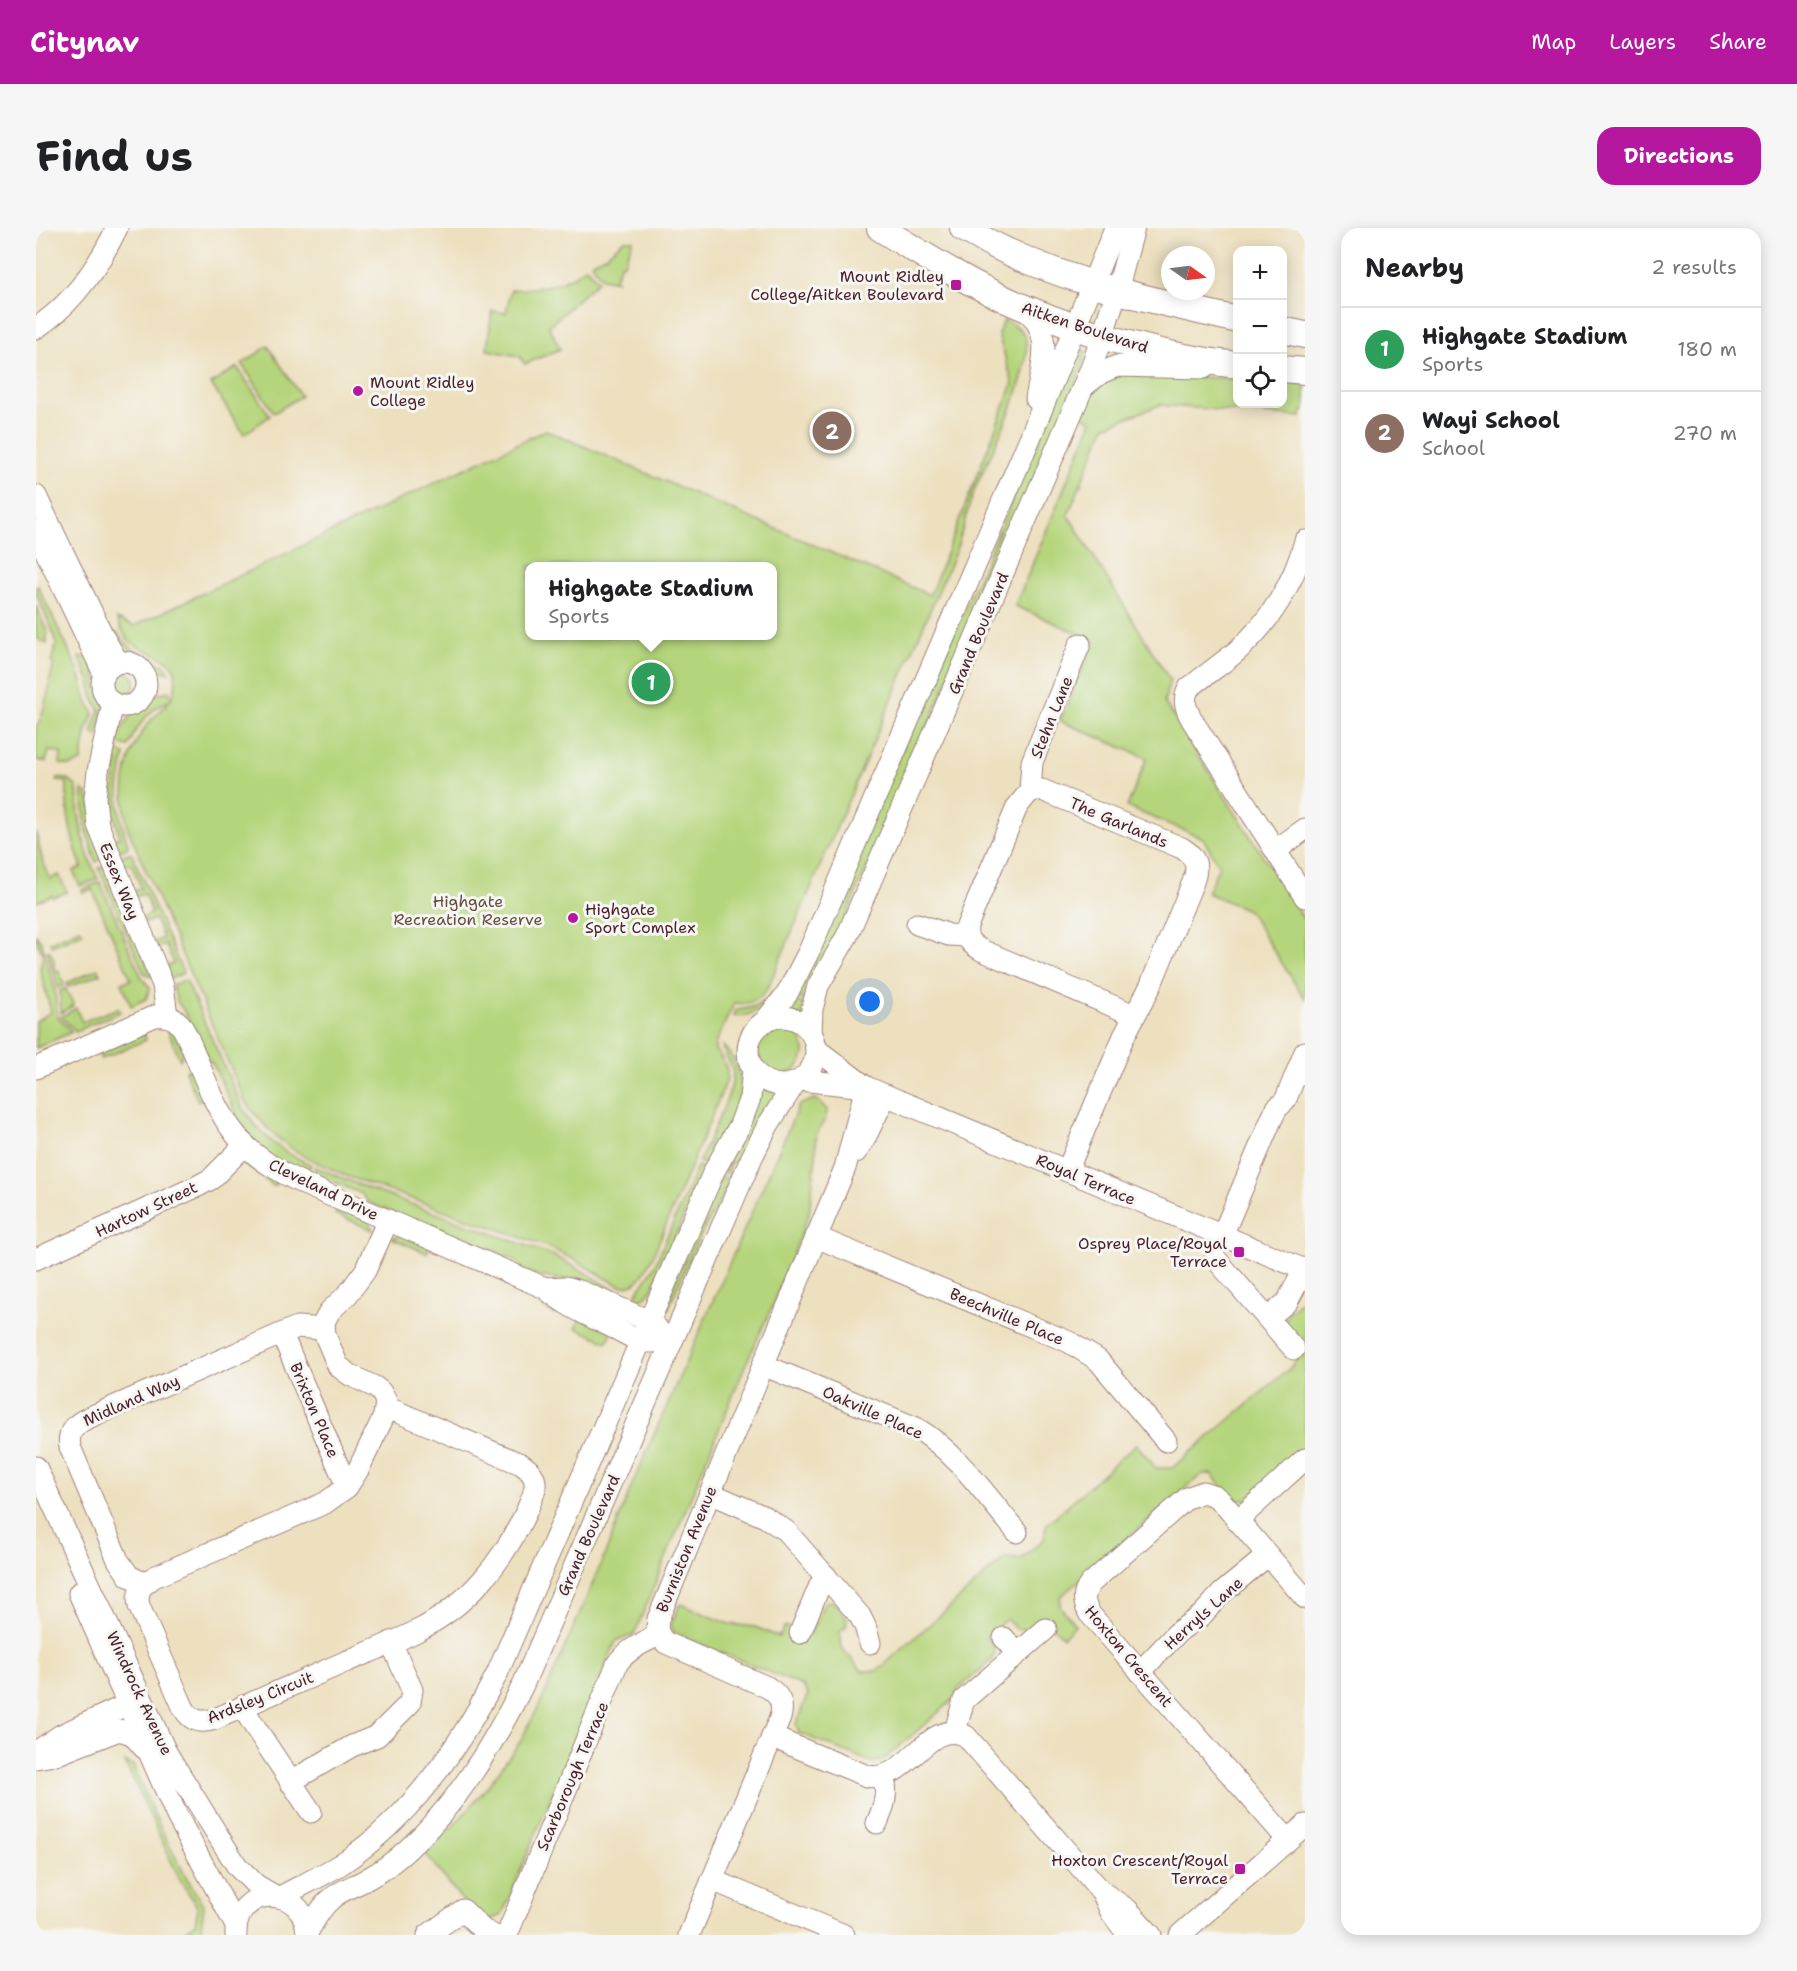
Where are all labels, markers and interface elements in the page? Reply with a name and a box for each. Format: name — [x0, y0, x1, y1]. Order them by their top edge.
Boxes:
text: Citynav — [30, 23, 139, 61]
text: Map — [1531, 28, 1576, 56]
text: Layers — [1609, 28, 1676, 56]
text: Share — [1709, 28, 1767, 56]
button: Directions — [1597, 127, 1761, 185]
text: Find us — [36, 128, 193, 184]
north arrow — [1161, 246, 1215, 300]
map controls — [1233, 246, 1287, 408]
button: + — [1233, 246, 1287, 300]
text: Nearby — [1365, 250, 1464, 285]
text: 2 results — [1651, 254, 1737, 280]
place label: Mount Ridley College/Aitken Boulevard — [750, 266, 944, 305]
marker: Mount Ridley College/Aitken Boulevard — [949, 278, 963, 292]
street label: Aitken Boulevard — [1019, 297, 1151, 358]
button: − — [1233, 300, 1287, 354]
text: Highgate Stadium — [1422, 322, 1627, 351]
text: 1 — [1380, 336, 1389, 362]
text: 180 m — [1677, 336, 1737, 362]
text: Sports — [1422, 351, 1483, 377]
button: locate — [1233, 354, 1287, 408]
place label: Mount Ridley College — [370, 372, 474, 411]
marker: Mount Ridley College — [351, 384, 365, 398]
text: Wayi School — [1422, 406, 1560, 435]
pin: 2 — [812, 408, 852, 454]
text: 2 — [1378, 420, 1392, 446]
text: 270 m — [1673, 420, 1737, 446]
text: School — [1422, 435, 1485, 461]
popup — [525, 562, 777, 640]
street label: Grand Boulevard — [943, 569, 1014, 698]
text: Highgate Stadium — [548, 574, 754, 603]
text: Sports — [548, 603, 610, 629]
pin: 1 — [632, 660, 670, 704]
street label: Stehn Lane — [1026, 673, 1077, 761]
street label: The Garlands — [1066, 792, 1171, 853]
street label: Essex Way — [95, 840, 145, 923]
park label: Highgate Recreation Reserve — [393, 891, 543, 930]
place label: Highgate Sport Complex — [585, 899, 696, 938]
marker: Highgate Sport Complex — [566, 911, 580, 925]
your location — [855, 987, 884, 1016]
street label: Royal Terrace — [1033, 1149, 1139, 1210]
street label: Cleveland Drive — [265, 1154, 382, 1225]
street label: Hartow Street — [92, 1177, 201, 1242]
place label: Osprey Place/Royal Terrace — [1078, 1233, 1227, 1272]
marker: Osprey Place/Royal Terrace — [1232, 1245, 1246, 1259]
street label: Beechville Place — [946, 1283, 1067, 1350]
street label: Brixton Place — [285, 1359, 344, 1461]
street label: Midland Way — [80, 1370, 183, 1431]
street label: Oakville Place — [819, 1381, 926, 1444]
street label: Grand Boulevard — [552, 1471, 625, 1599]
street label: Burniston Avenue — [651, 1483, 721, 1616]
street label: Herryls Lane — [1159, 1572, 1247, 1654]
street label: Hoxton Crescent — [1080, 1601, 1177, 1712]
street label: Windrock Avenue — [102, 1628, 178, 1759]
street label: Ardsley Circuit — [204, 1667, 317, 1728]
street label: Scarborough Terrace — [532, 1698, 613, 1854]
place label: Hoxton Crescent/Royal Terrace — [1051, 1850, 1228, 1889]
marker: Hoxton Crescent/Royal Terrace — [1233, 1862, 1247, 1876]

